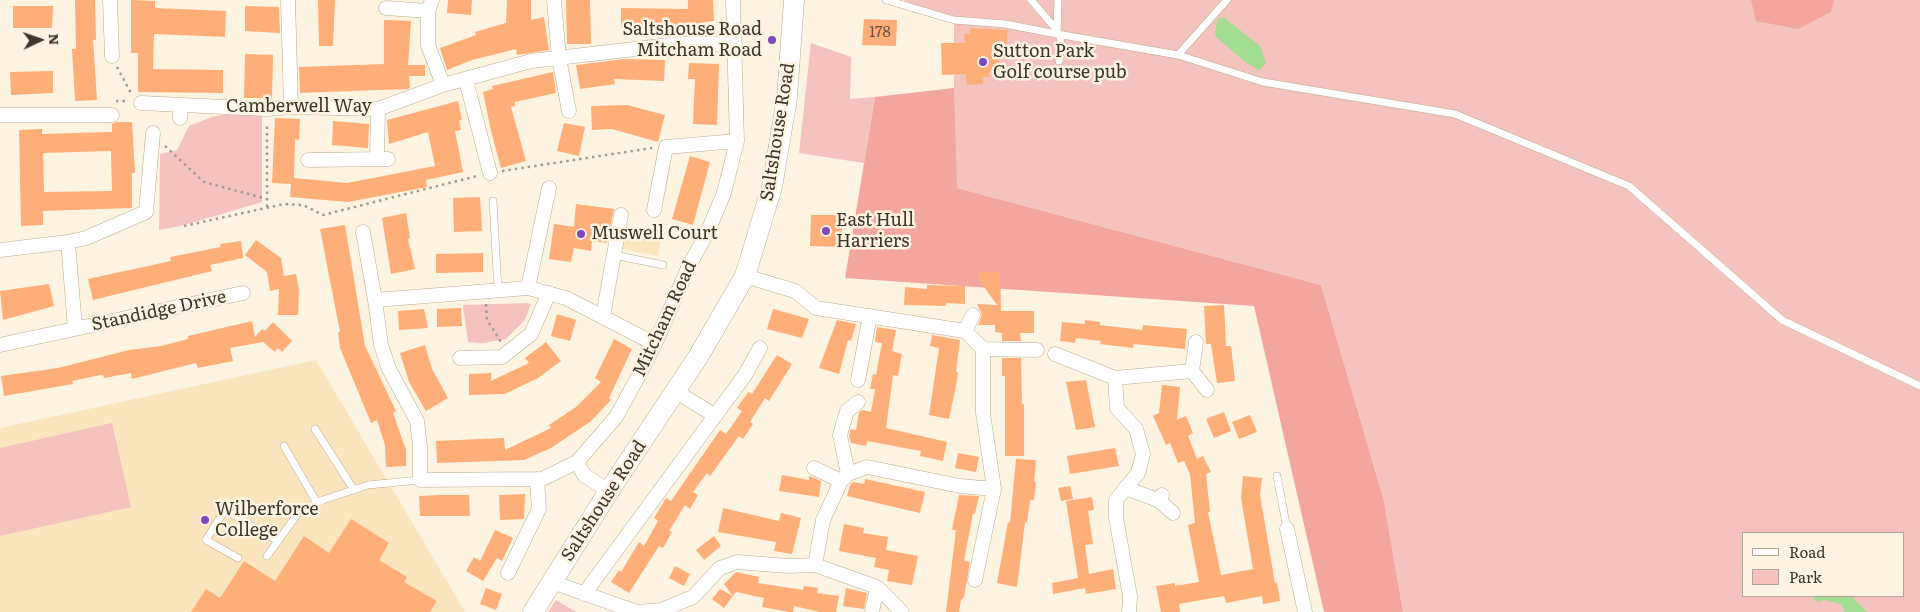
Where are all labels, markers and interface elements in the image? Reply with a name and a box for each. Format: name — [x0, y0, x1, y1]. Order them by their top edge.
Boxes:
north arrow — [15, 15, 65, 65]
place label: Saltshouse Road Mitcham Road — [622, 19, 762, 62]
house number: 178 — [869, 24, 891, 42]
text: N — [45, 33, 65, 46]
marker: Saltshouse Road Mitcham Road — [766, 34, 778, 46]
place label: Sutton Park Golf course pub — [993, 41, 1127, 84]
marker: Sutton Park Golf course pub — [977, 56, 989, 68]
street label: Saltshouse Road — [756, 61, 800, 203]
street label: Camberwell Way — [226, 96, 372, 118]
place label: East Hull Harriers — [836, 210, 914, 252]
place label: Muswell Court — [591, 223, 718, 245]
marker: East Hull Harriers — [820, 225, 832, 237]
marker: Muswell Court — [575, 228, 587, 240]
street label: Mitcham Road — [629, 258, 701, 380]
street label: Standidge Drive — [90, 286, 228, 336]
street label: Saltshouse Road — [557, 437, 651, 565]
place label: Wilberforce College — [215, 499, 319, 542]
marker: Wilberforce College — [199, 514, 211, 526]
legend — [1742, 532, 1905, 597]
text: Road — [1789, 540, 1825, 563]
text: Park — [1789, 565, 1822, 588]

